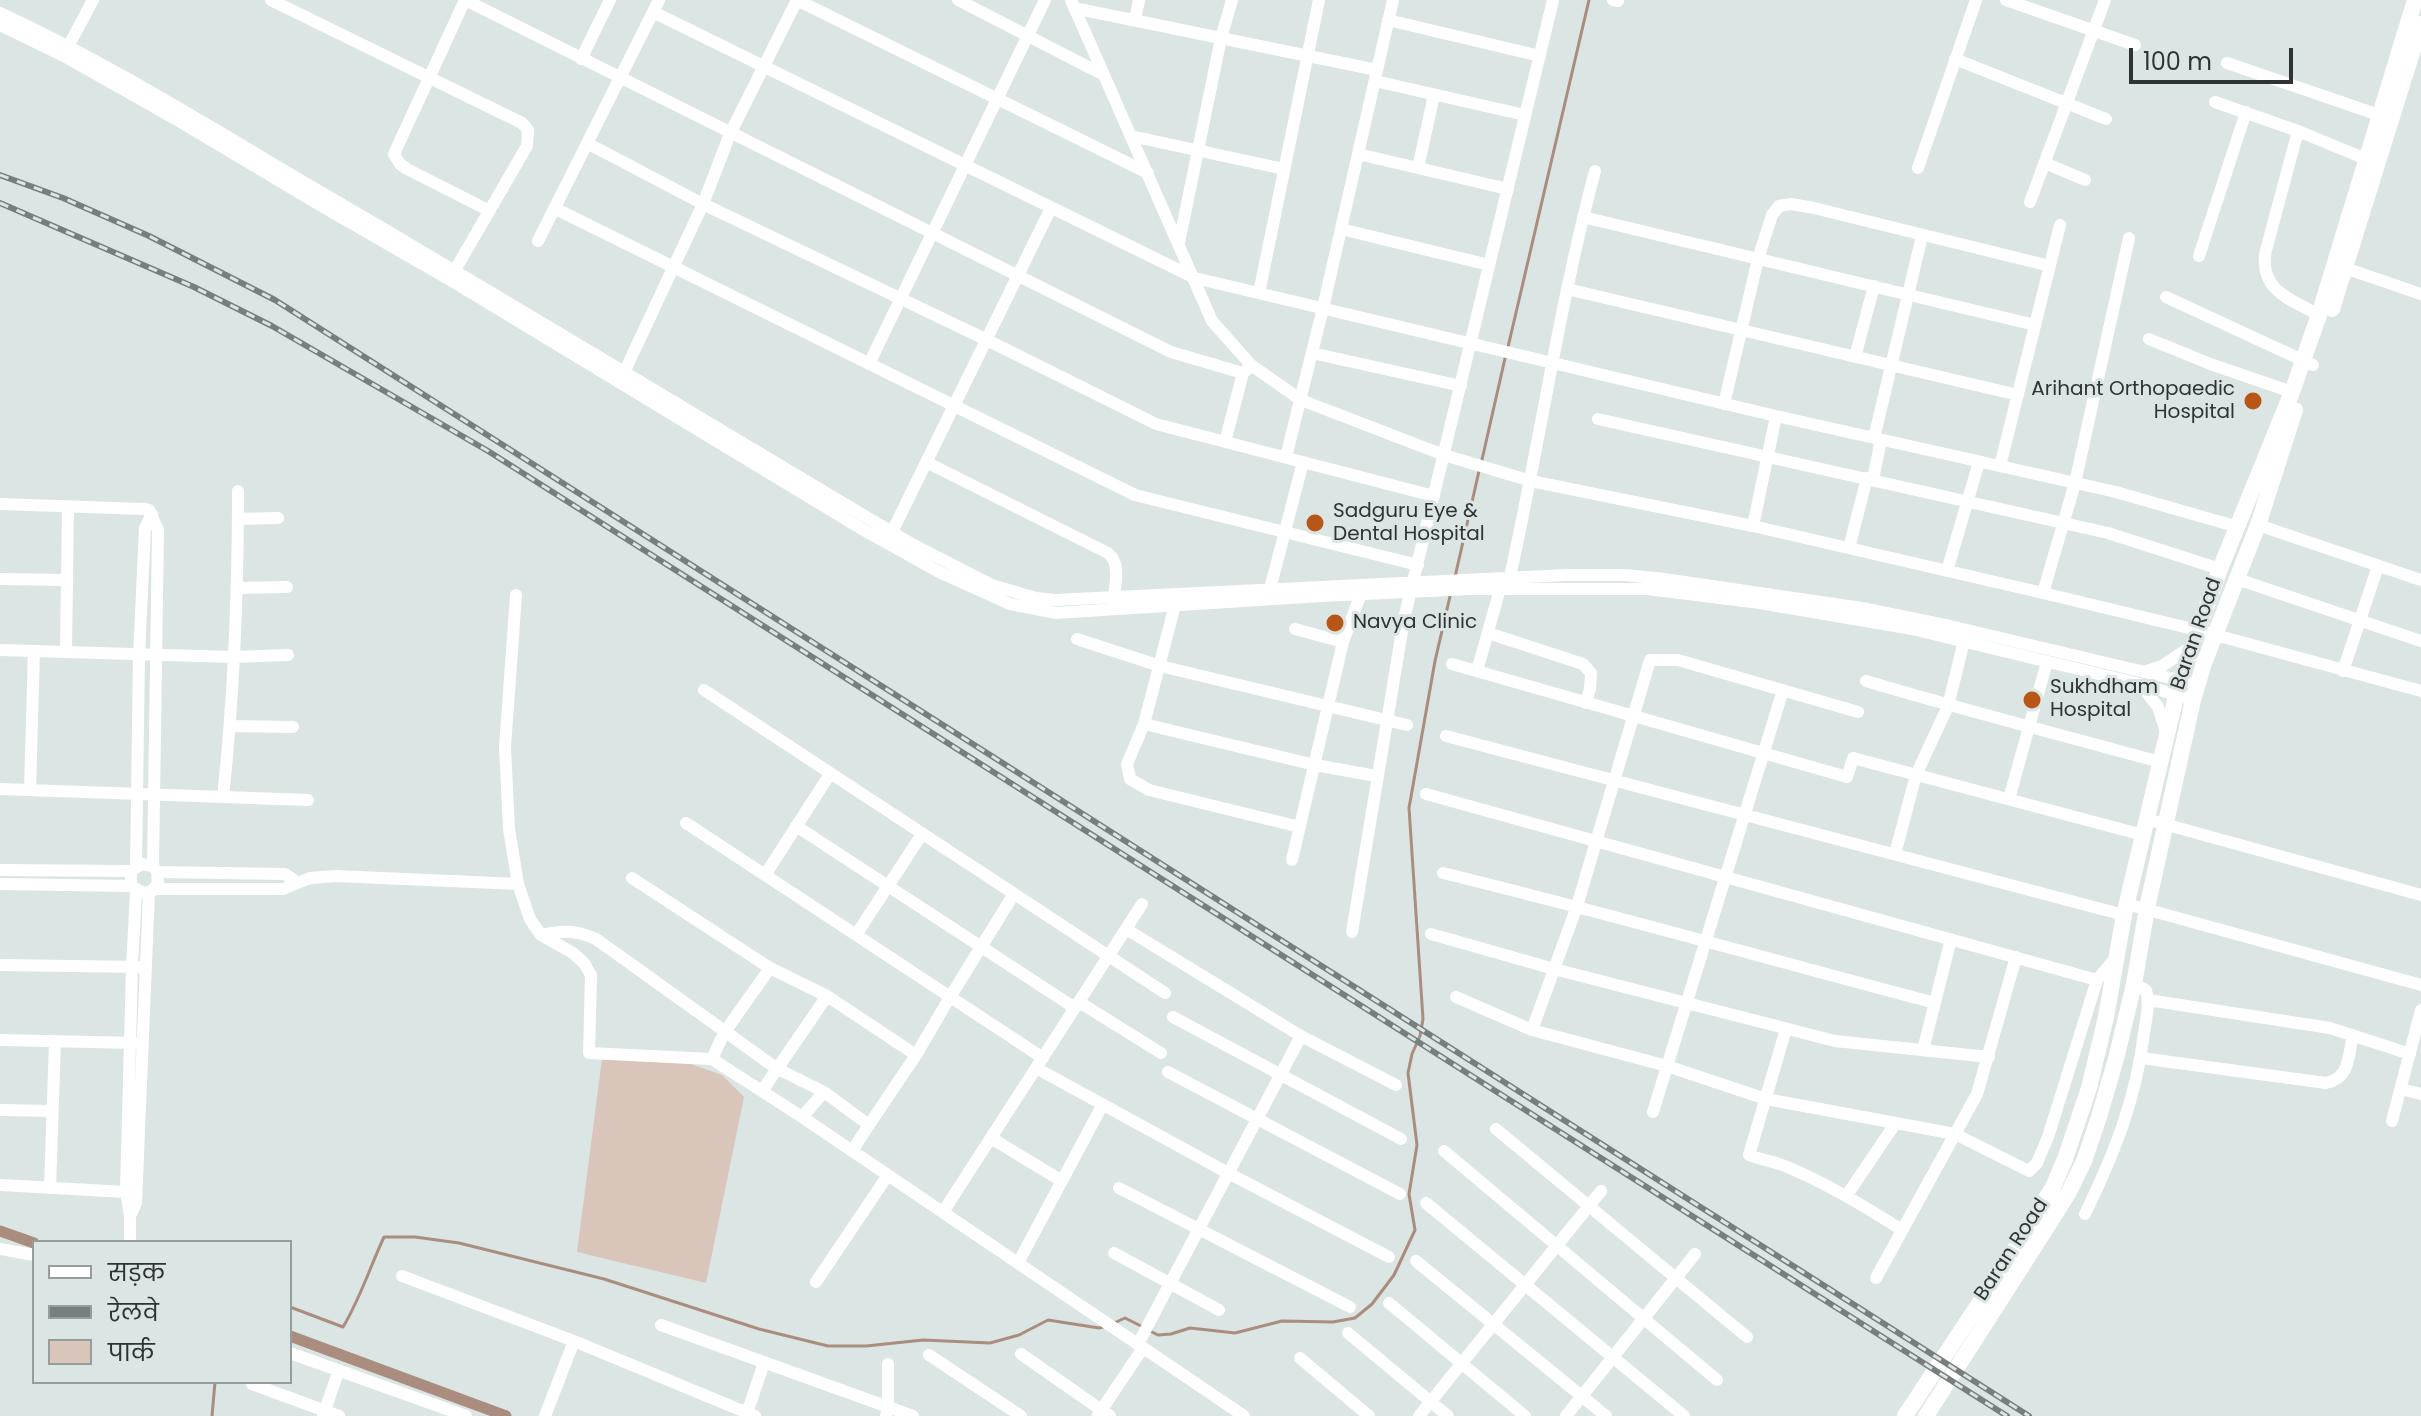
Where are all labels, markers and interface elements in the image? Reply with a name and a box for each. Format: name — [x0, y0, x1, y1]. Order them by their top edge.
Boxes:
scale bar — [2133, 32, 2297, 82]
text: 100 m — [2143, 45, 2212, 78]
place label: Arihant Orthopaedic Hospital — [2031, 378, 2235, 425]
marker: Arihant Orthopaedic Hospital — [2242, 390, 2264, 412]
place label: Sadguru Eye & Dental Hospital — [1333, 500, 1485, 547]
marker: Sadguru Eye & Dental Hospital — [1304, 512, 1326, 534]
street label: Baran Road — [2167, 575, 2227, 693]
place label: Navya Clinic — [1353, 611, 1477, 635]
marker: Navya Clinic — [1324, 612, 1346, 634]
place label: Sukhdham Hospital — [2050, 676, 2158, 723]
marker: Sukhdham Hospital — [2021, 689, 2043, 711]
street label: Baran Road — [1970, 1194, 2054, 1306]
legend — [32, 1240, 292, 1384]
text: सड़क — [108, 1256, 165, 1289]
text: रेलवे — [108, 1296, 159, 1329]
text: पार्क — [108, 1336, 155, 1369]

